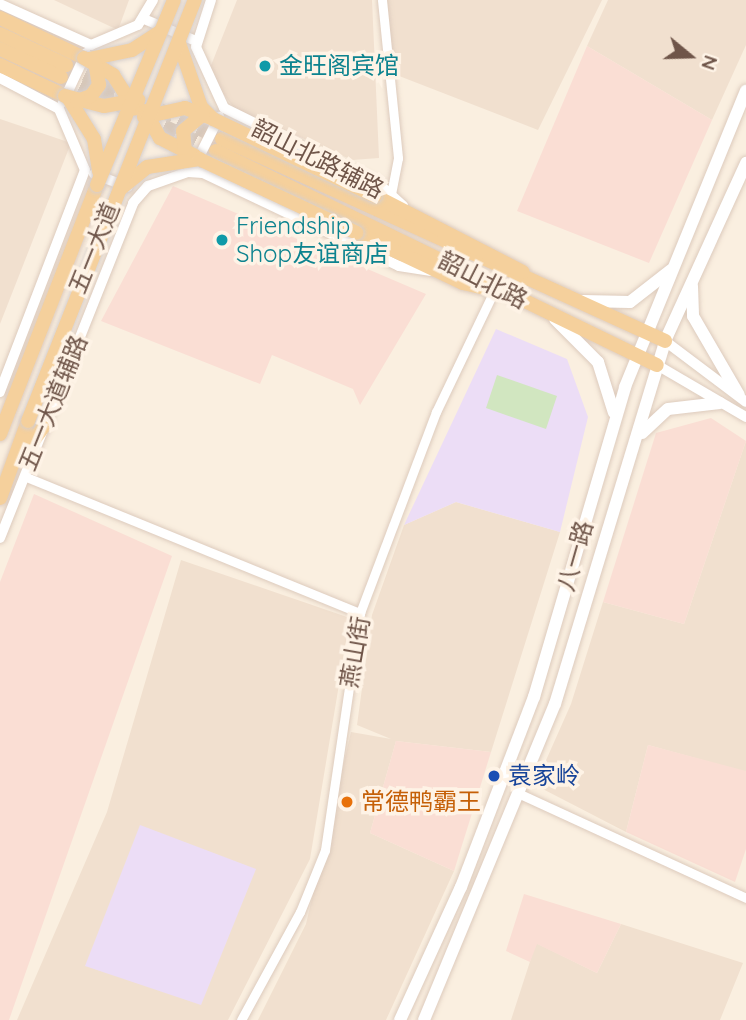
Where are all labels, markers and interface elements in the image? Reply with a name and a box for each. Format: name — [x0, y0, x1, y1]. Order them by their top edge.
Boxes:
north arrow — [655, 21, 725, 91]
place label: 金旺阁宾馆 — [279, 52, 399, 80]
text: N — [696, 52, 723, 73]
marker: 金旺阁宾馆 — [257, 58, 273, 74]
street label: 韶山北路辅路 — [247, 113, 389, 205]
street label: 五一大道 — [63, 198, 125, 298]
place label: Friendship Shop友谊商店 — [236, 212, 388, 268]
marker: Friendship Shop友谊商店 — [214, 232, 230, 248]
street label: 韶山北路 — [434, 245, 532, 315]
street label: 五一大道辅路 — [13, 331, 93, 475]
street label: 八一路 — [551, 517, 599, 595]
street label: 燕山街 — [335, 614, 375, 690]
place label: 袁家岭 — [508, 762, 580, 790]
marker: 袁家岭 — [486, 768, 502, 784]
place label: 常德鸭霸王 — [361, 788, 481, 816]
marker: 常德鸭霸王 — [339, 794, 355, 810]

